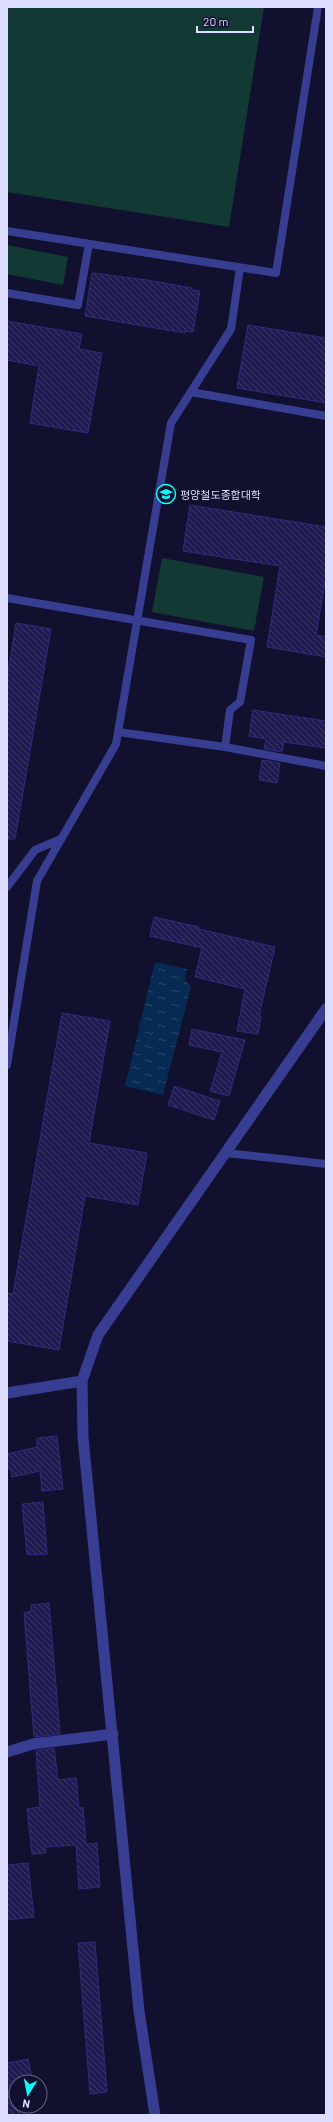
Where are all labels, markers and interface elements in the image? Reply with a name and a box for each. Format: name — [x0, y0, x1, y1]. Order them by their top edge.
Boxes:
scale bar — [197, 8, 253, 34]
text: 20 m — [203, 14, 229, 28]
school or university icon: 평양철도종합대학 — [155, 483, 177, 505]
place label: 평양철도종합대학 — [180, 488, 261, 501]
north arrow — [8, 2074, 48, 2114]
text: N — [21, 2097, 31, 2111]

